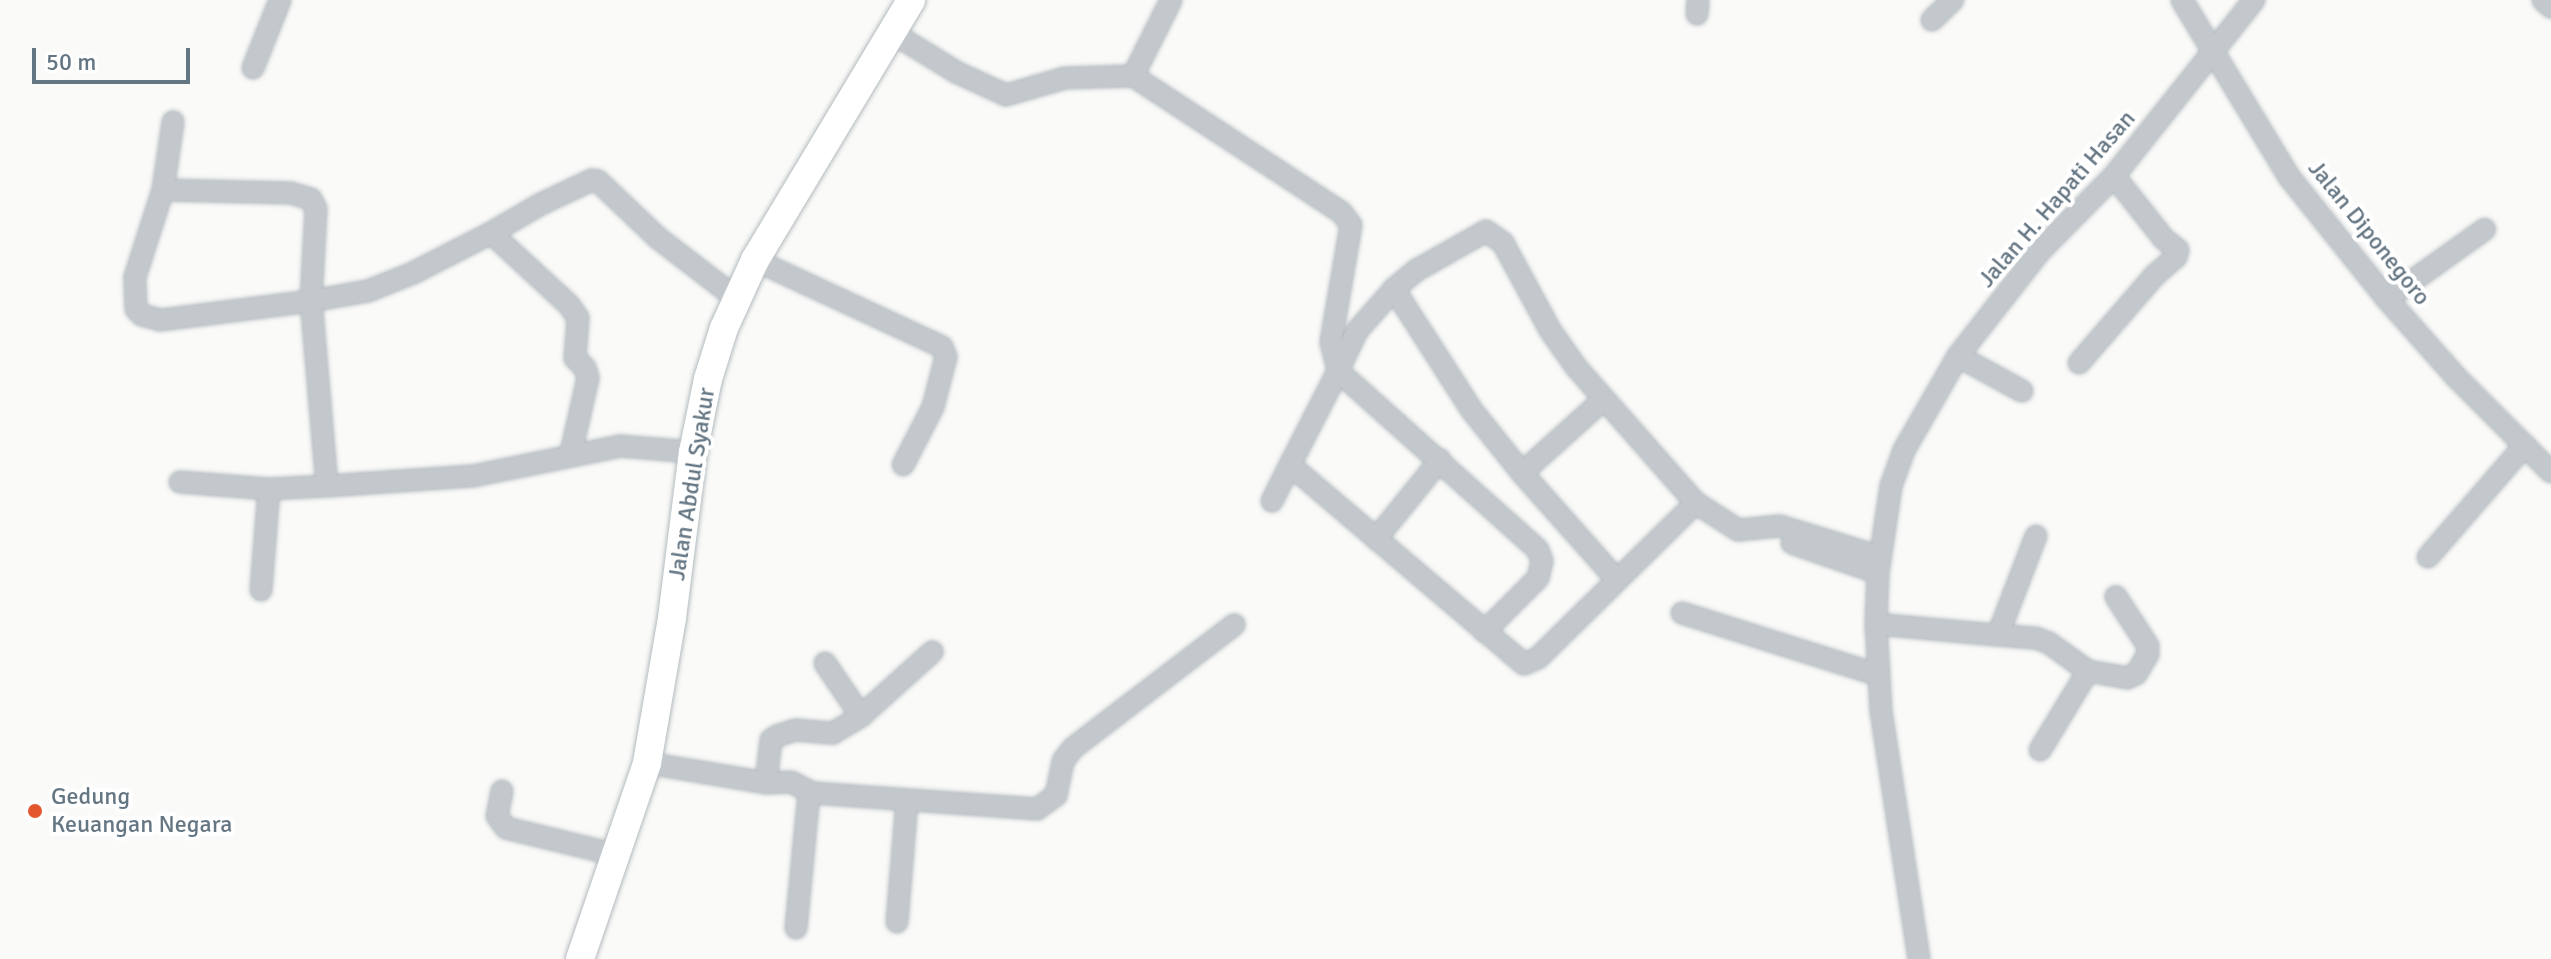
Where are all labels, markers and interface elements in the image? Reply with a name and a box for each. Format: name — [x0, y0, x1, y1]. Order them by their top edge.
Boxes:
scale bar — [36, 32, 194, 82]
text: 50 m — [46, 47, 96, 77]
street label: Jalan H. Hapati Hasan — [1972, 105, 2142, 293]
street label: Jalan Diponegoro — [2302, 155, 2436, 311]
street label: Jalan Abdul Syakur — [663, 385, 721, 583]
place label: Gedung Keuangan Negara — [51, 783, 233, 839]
marker: Gedung Keuangan Negara — [26, 802, 44, 820]

